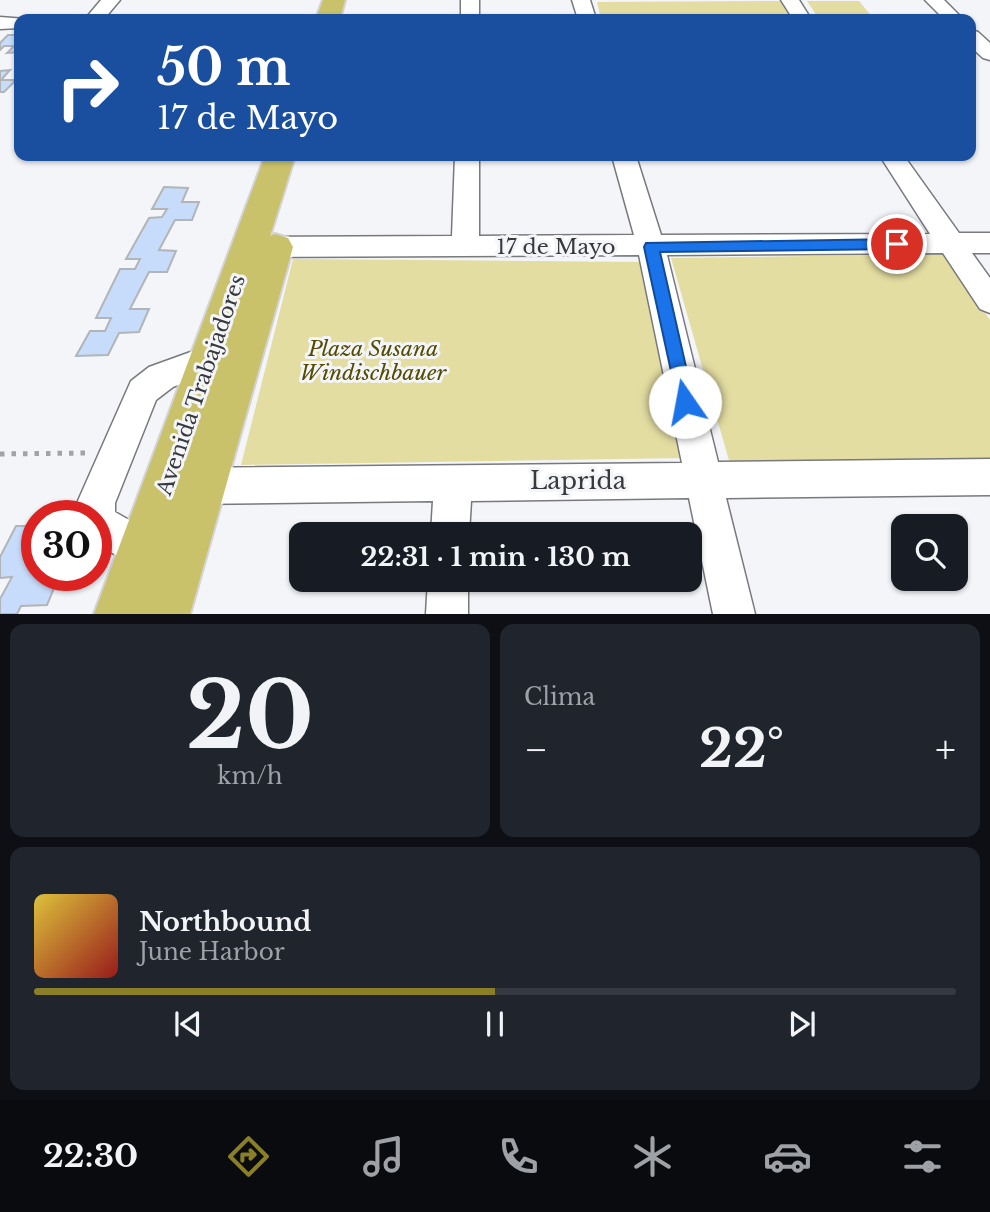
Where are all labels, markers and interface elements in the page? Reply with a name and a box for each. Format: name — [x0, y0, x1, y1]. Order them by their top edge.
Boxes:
text: 50 m — [157, 37, 290, 98]
icon: right — [42, 42, 133, 133]
text: 17 de Mayo — [157, 98, 338, 138]
pin — [867, 214, 927, 274]
icon: arrive — [878, 225, 916, 263]
street label: 17 de Mayo — [497, 234, 615, 260]
street label: Avenida Trabajadores — [151, 271, 251, 500]
park label: Plaza Susana Windischbauer — [300, 336, 448, 386]
position arrow — [648, 365, 722, 439]
street label: Laprida — [530, 466, 627, 495]
speed limit sign: 30 — [21, 500, 112, 591]
map controls — [891, 514, 968, 591]
button: search — [891, 514, 968, 591]
text: 22:31 · 1 min · 130 m — [361, 541, 630, 573]
text: 20 — [186, 660, 314, 773]
text: Clima — [524, 683, 595, 711]
text: 22° — [699, 717, 784, 781]
text: − — [524, 726, 548, 773]
text: + — [935, 726, 956, 773]
text: km/h — [217, 762, 283, 790]
text: Northbound — [139, 906, 311, 938]
text: June Harbor — [139, 938, 285, 966]
icon: previous — [169, 1005, 207, 1043]
icon: pause — [476, 1005, 514, 1043]
icon: next — [783, 1005, 821, 1043]
icon: directions — [224, 1132, 273, 1181]
icon: music — [359, 1132, 408, 1181]
icon: phone — [494, 1132, 543, 1181]
icon: climate — [628, 1132, 677, 1181]
icon: car — [763, 1132, 812, 1181]
icon: filters — [898, 1132, 947, 1181]
text: 22:30 — [43, 1136, 138, 1176]

